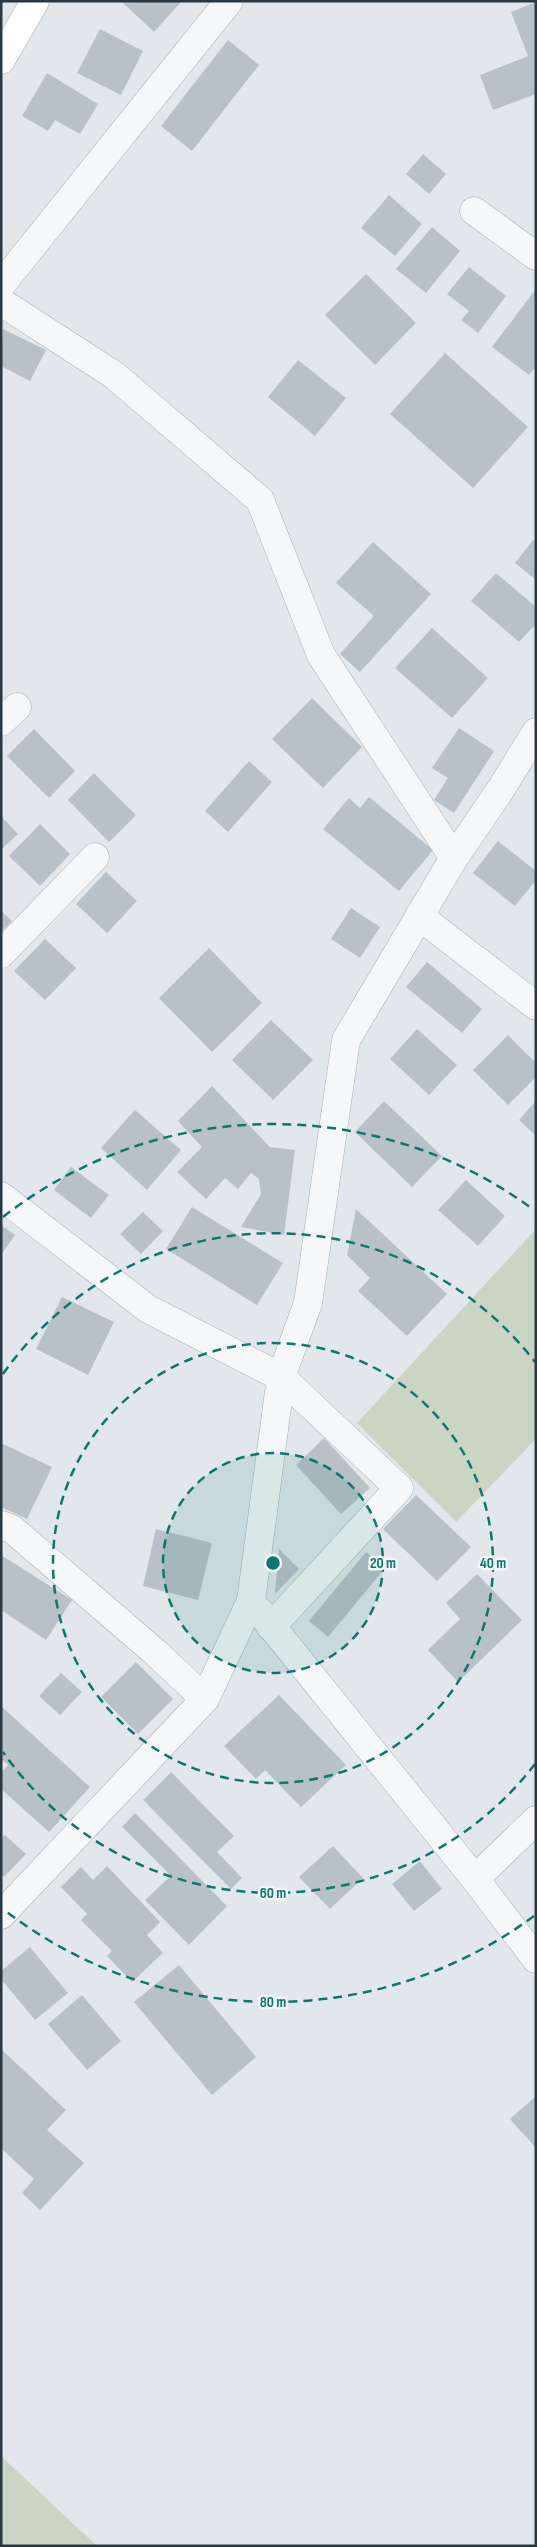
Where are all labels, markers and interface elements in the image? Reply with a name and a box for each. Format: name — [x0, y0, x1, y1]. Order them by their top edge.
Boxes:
centre of rings — [264, 1554, 282, 1572]
text: 20 m — [370, 1554, 396, 1573]
text: 40 m — [480, 1554, 506, 1573]
text: 60 m — [260, 1884, 286, 1903]
text: 80 m — [260, 1993, 286, 2012]

